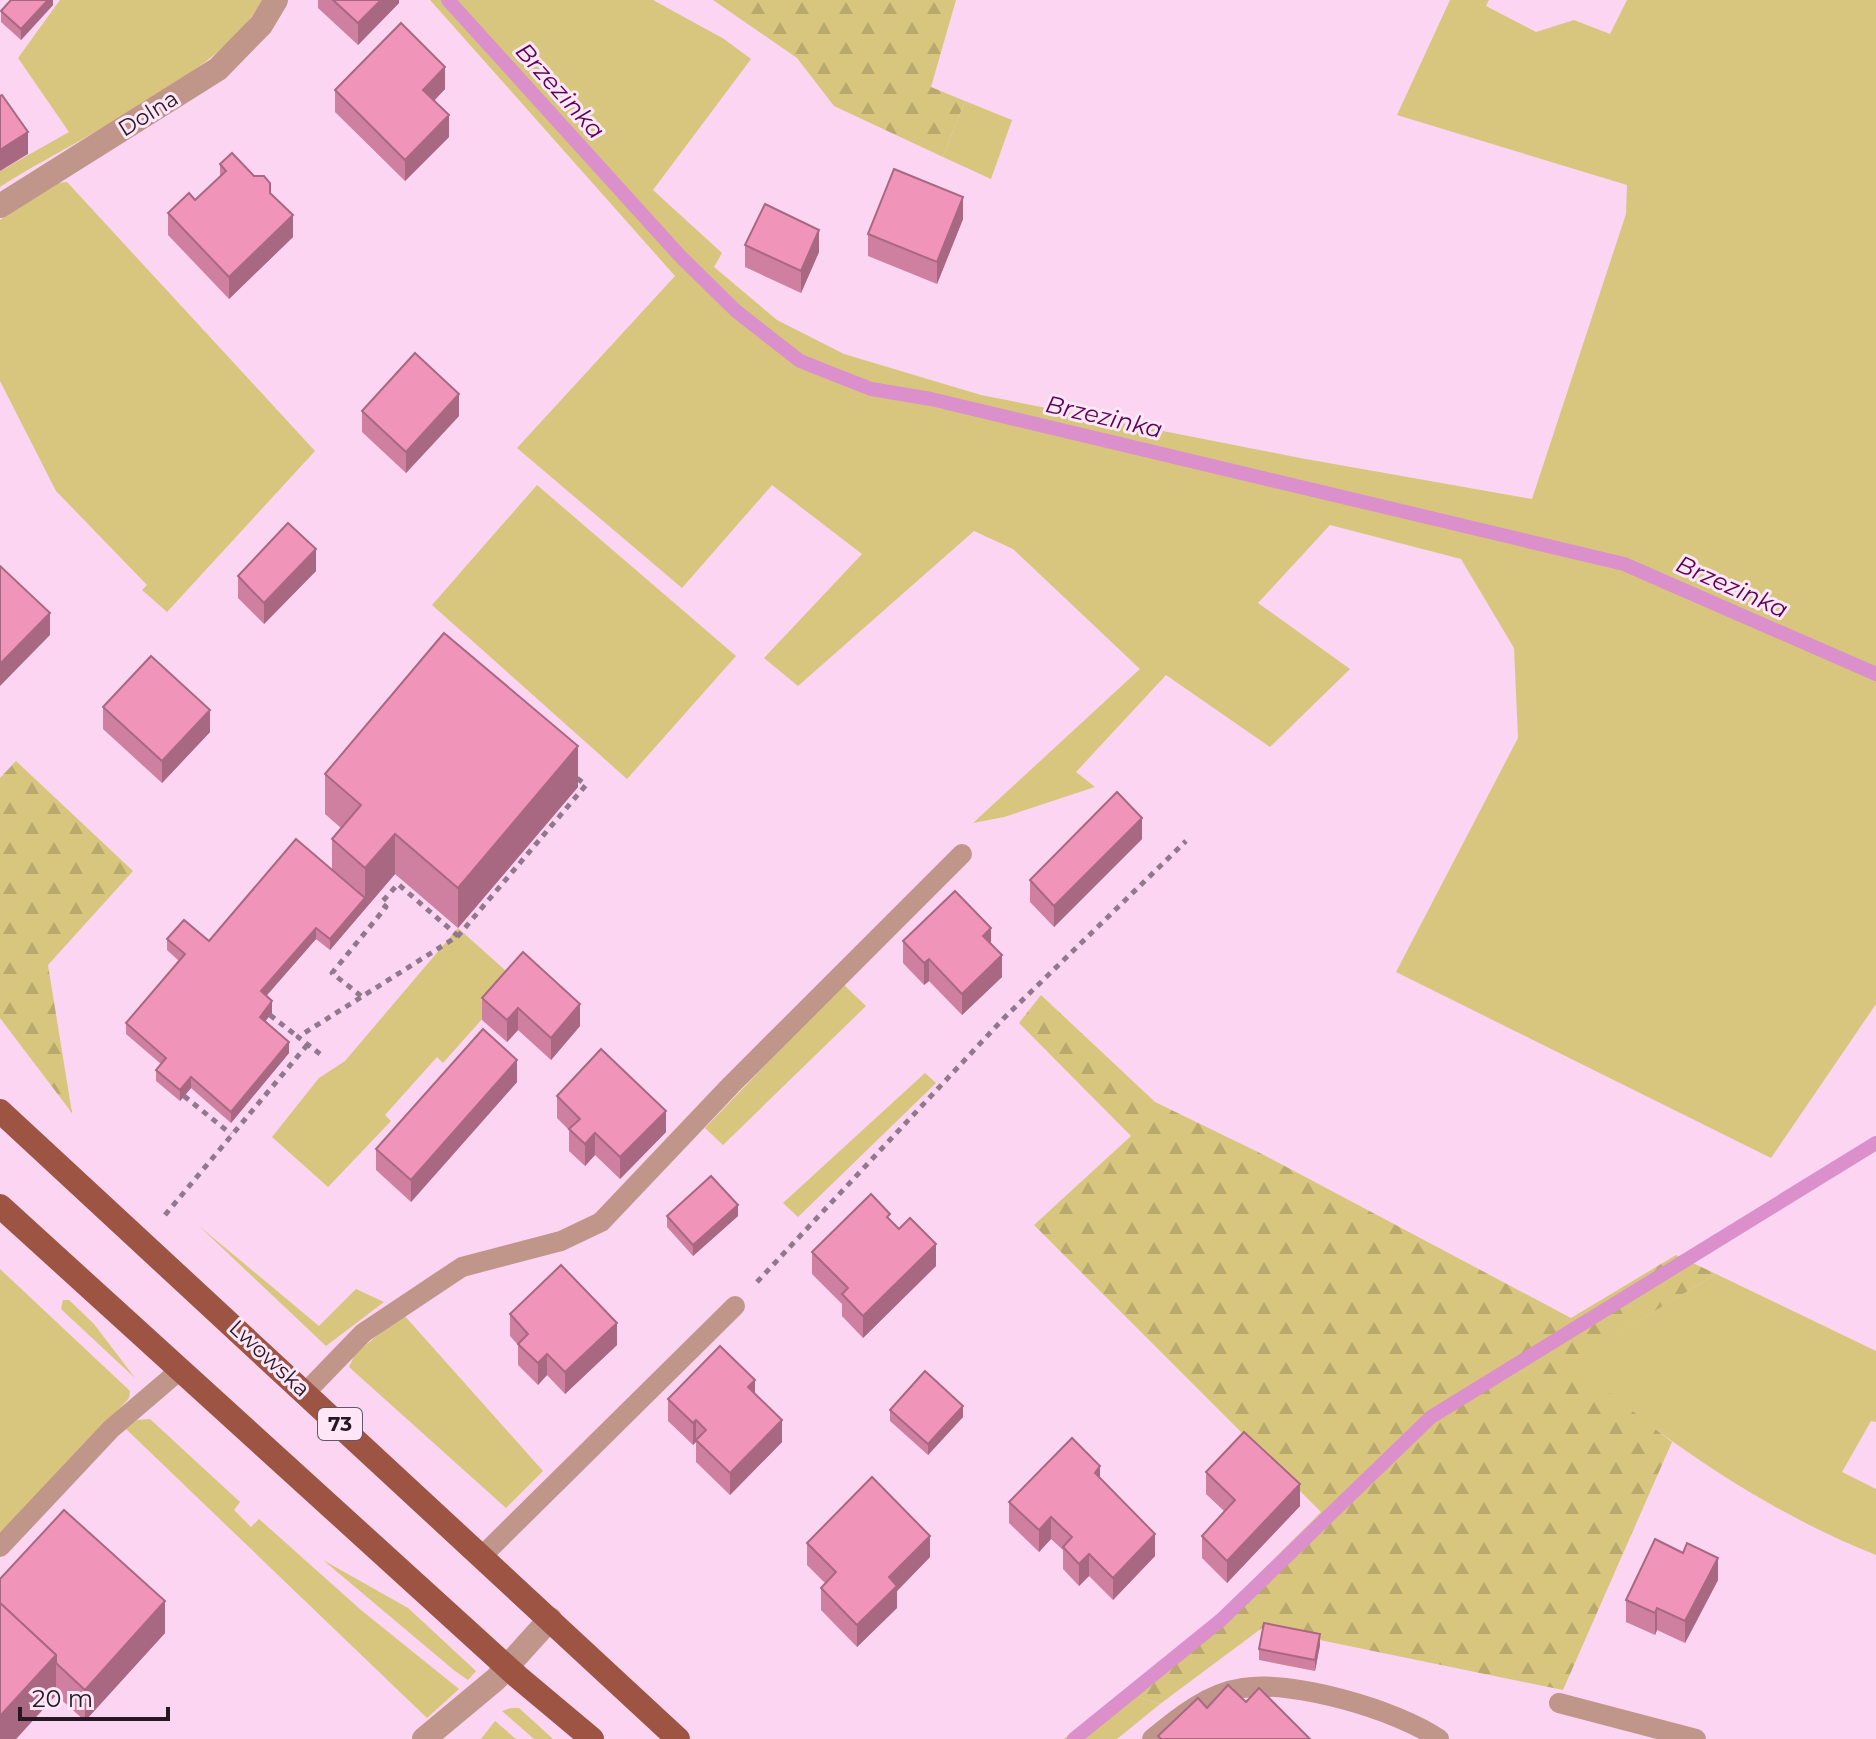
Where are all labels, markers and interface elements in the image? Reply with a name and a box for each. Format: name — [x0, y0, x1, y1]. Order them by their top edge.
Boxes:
water label: Brzezinka — [510, 37, 611, 145]
street label: Dolna — [113, 85, 183, 142]
water label: Brzezinka — [1043, 389, 1165, 444]
water label: Brzezinka — [1672, 549, 1793, 624]
street label: Lwowska — [224, 1314, 316, 1402]
road number: 73 — [318, 1408, 362, 1440]
scale bar — [20, 1671, 168, 1721]
text: 20 m — [32, 1684, 93, 1713]

